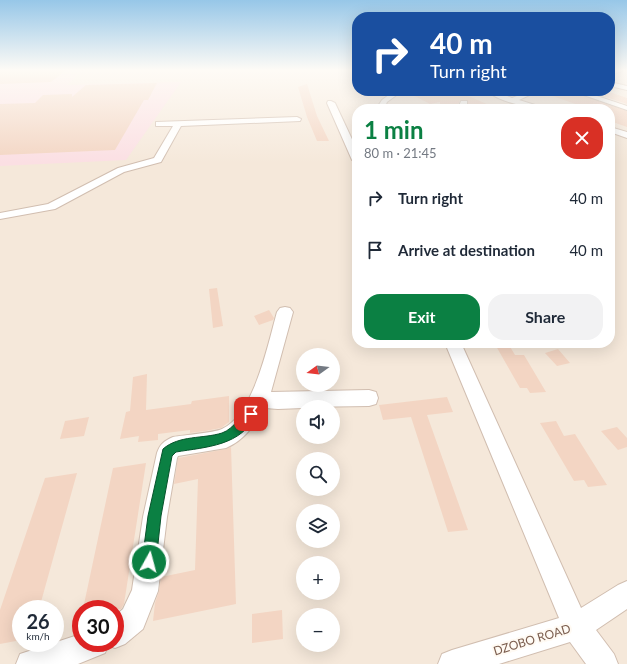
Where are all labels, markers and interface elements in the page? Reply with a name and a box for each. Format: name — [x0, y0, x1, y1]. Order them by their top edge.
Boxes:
text: 40 m — [430, 26, 493, 60]
icon: right — [364, 28, 416, 80]
text: Turn right — [430, 60, 507, 82]
text: 1 min — [364, 115, 424, 144]
button: close — [561, 117, 603, 159]
text: 80 m · 21:45 — [364, 145, 437, 161]
icon: right — [364, 187, 386, 209]
text: Turn right — [398, 189, 463, 207]
text: 40 m — [569, 189, 603, 207]
icon: arrive — [364, 239, 386, 261]
text: Arrive at destination — [398, 241, 535, 259]
text: 40 m — [569, 241, 603, 259]
button: Exit — [364, 294, 480, 340]
button: Share — [488, 294, 603, 340]
north arrow — [296, 348, 340, 392]
map controls — [296, 348, 340, 652]
pin — [234, 397, 268, 431]
button: sound — [296, 400, 340, 444]
icon: arrive — [240, 403, 262, 425]
button: search — [296, 452, 340, 496]
button: layers — [296, 504, 340, 548]
position arrow — [128, 541, 170, 583]
button: + — [296, 556, 340, 600]
speed limit sign: 30 — [72, 600, 124, 652]
button: − — [296, 608, 340, 652]
text: 26 — [26, 609, 50, 633]
street label: DZOBO ROAD — [491, 621, 572, 658]
text: km/h — [26, 630, 50, 642]

